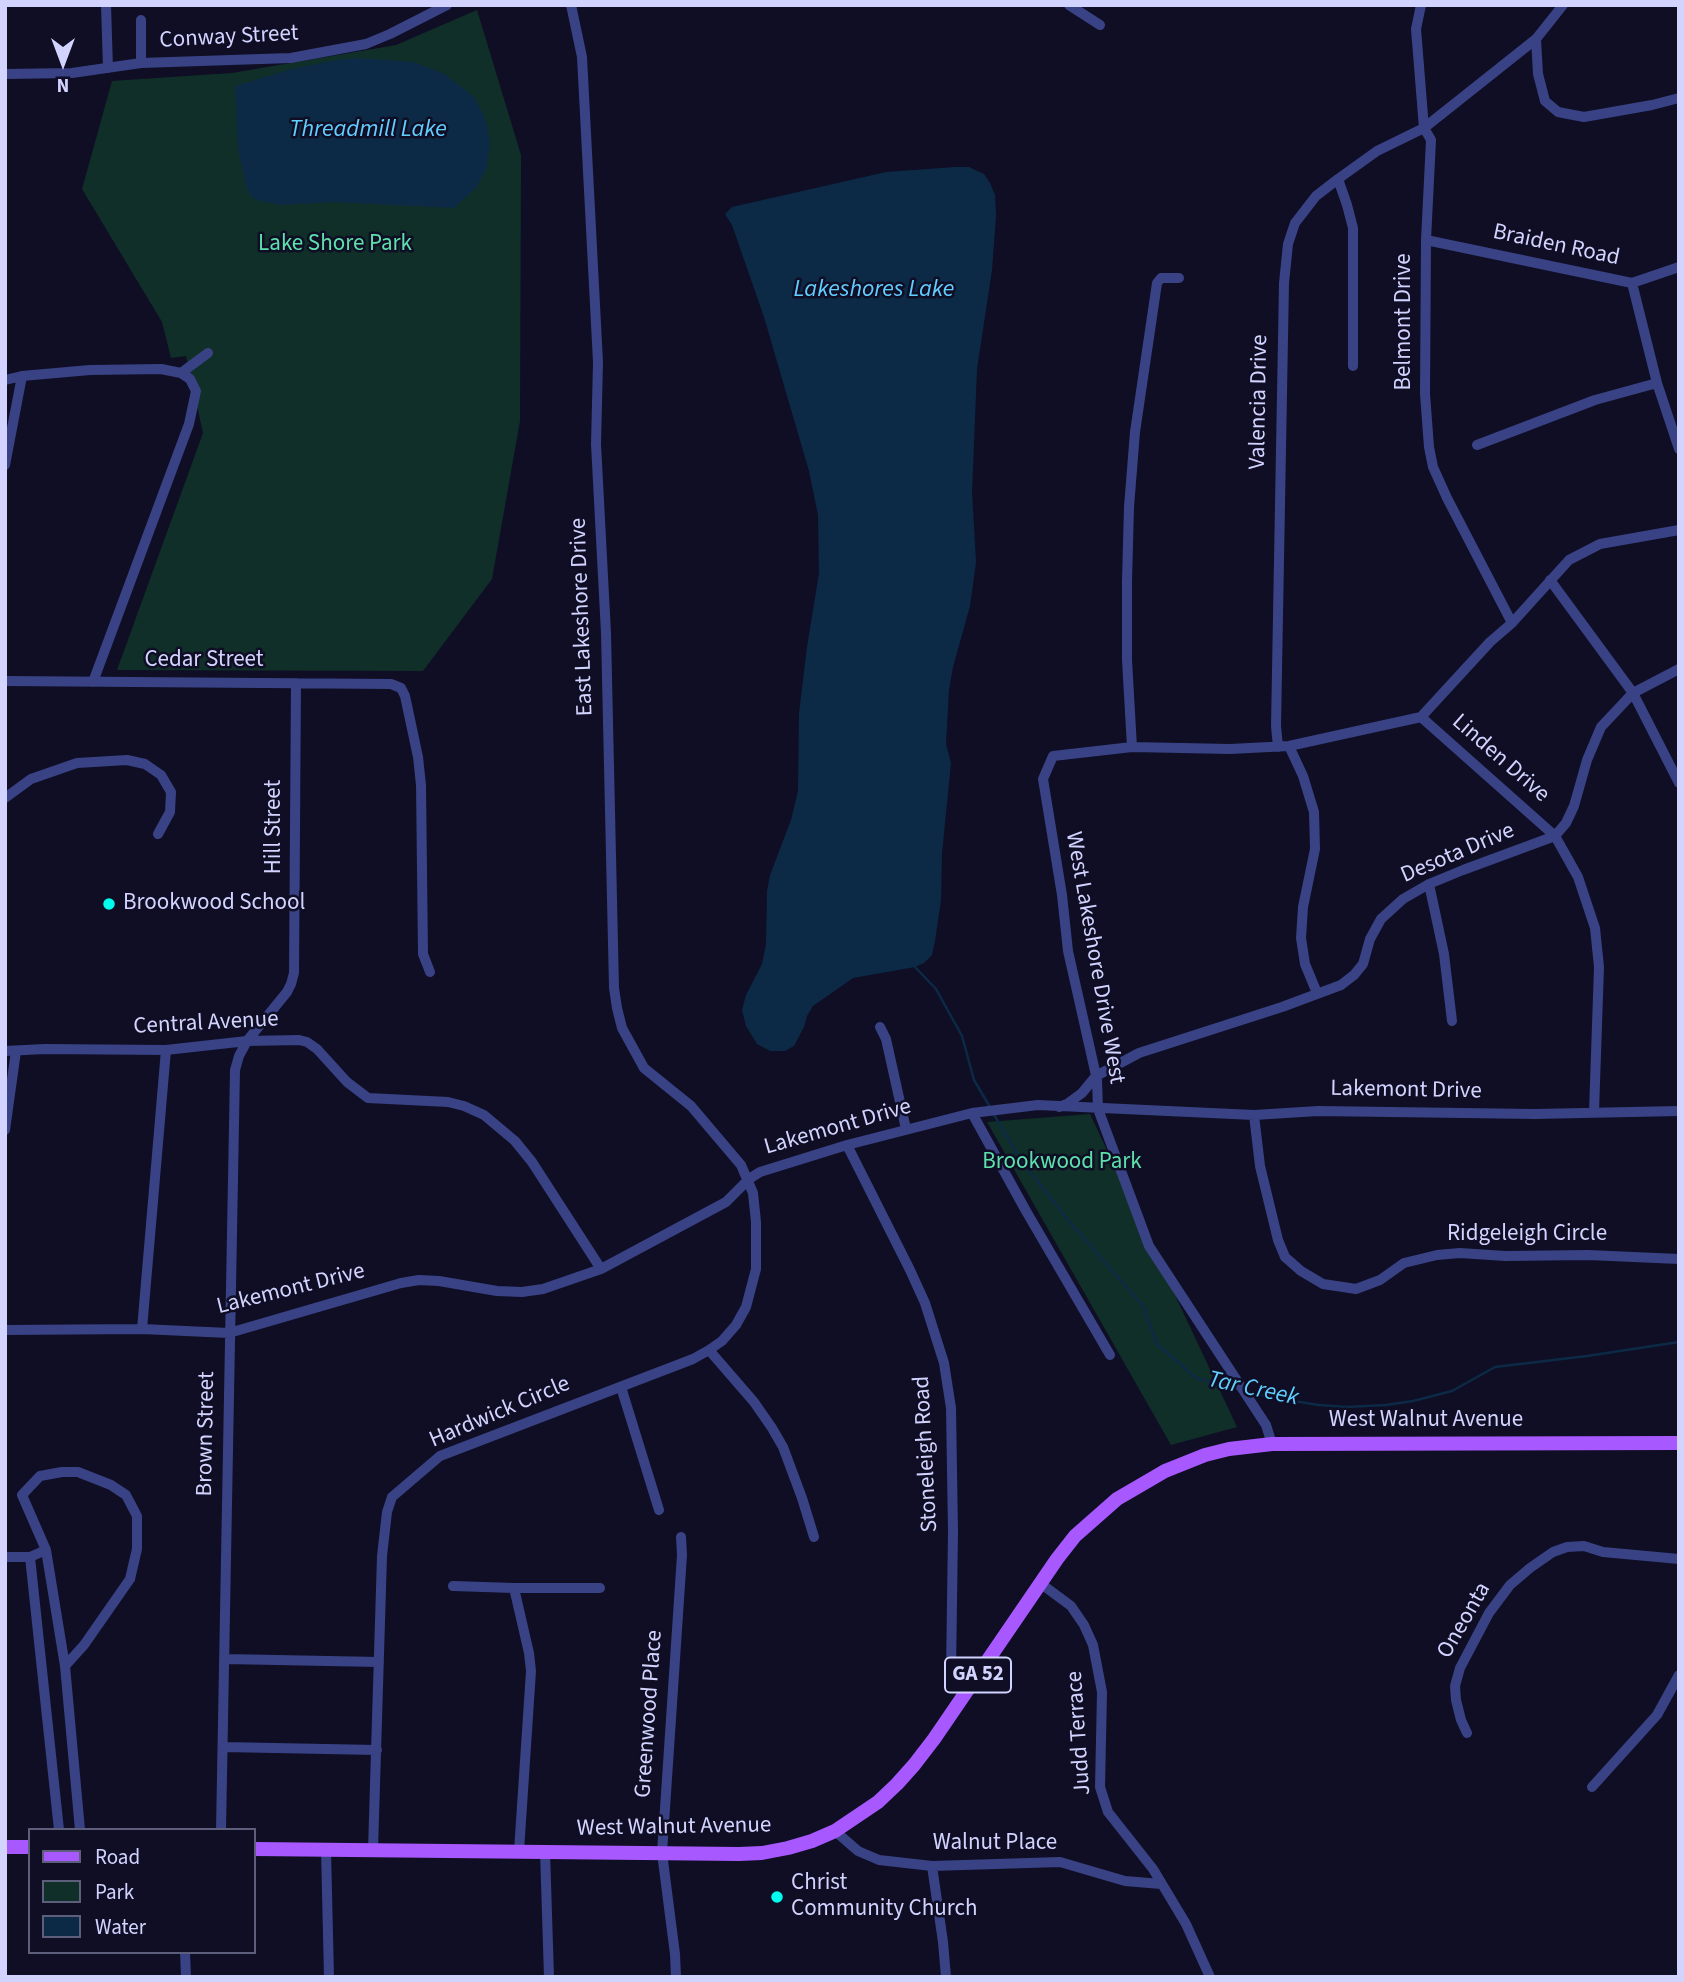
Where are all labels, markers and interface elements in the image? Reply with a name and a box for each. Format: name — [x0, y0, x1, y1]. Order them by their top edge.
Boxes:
street label: Conway Street — [159, 21, 299, 55]
north arrow — [28, 28, 98, 98]
text: N — [57, 71, 69, 98]
water label: Threadmill Lake — [289, 117, 447, 145]
street label: Braiden Road — [1490, 219, 1622, 273]
park label: Lake Shore Park — [258, 231, 412, 259]
street label: Belmont Drive — [1391, 253, 1419, 391]
water label: Lakeshores Lake — [794, 277, 954, 305]
street label: Valencia Drive — [1245, 334, 1275, 470]
street label: East Lakeshore Drive — [566, 517, 600, 717]
street label: Cedar Street — [144, 647, 264, 675]
street label: Linden Drive — [1445, 709, 1555, 809]
street label: Hill Street — [261, 780, 289, 874]
street label: Desota Drive — [1397, 818, 1519, 890]
street label: West Lakeshore Drive West — [1058, 830, 1130, 1086]
place label: Brookwood School — [123, 890, 305, 918]
marker: Brookwood School — [101, 896, 117, 912]
street label: Central Avenue — [133, 1006, 279, 1042]
street label: Lakemont Drive — [1330, 1076, 1482, 1106]
street label: Lakemont Drive — [761, 1094, 915, 1162]
park label: Brookwood Park — [982, 1149, 1142, 1177]
street label: Ridgeleigh Circle — [1447, 1221, 1607, 1249]
street label: Lakemont Drive — [214, 1258, 368, 1322]
water label: Tar Creek — [1205, 1366, 1301, 1414]
street label: Brown Street — [192, 1371, 222, 1497]
street label: Hardwick Circle — [426, 1371, 574, 1455]
street label: Stoneleigh Road — [909, 1375, 945, 1533]
street label: West Walnut Avenue — [1329, 1407, 1523, 1435]
street label: Oneonta — [1432, 1578, 1498, 1664]
street label: Greenwood Place — [630, 1629, 670, 1799]
road number: GA 52 — [945, 1658, 1011, 1692]
street label: Judd Terrace — [1062, 1670, 1098, 1796]
street label: West Walnut Avenue — [576, 1813, 772, 1843]
legend — [28, 1828, 256, 1954]
street label: Walnut Place — [933, 1830, 1057, 1858]
text: Road — [95, 1842, 140, 1872]
place label: Christ Community Church — [791, 1870, 978, 1924]
text: Park — [95, 1877, 134, 1907]
marker: Christ Community Church — [769, 1889, 785, 1905]
text: Water — [95, 1912, 146, 1942]

